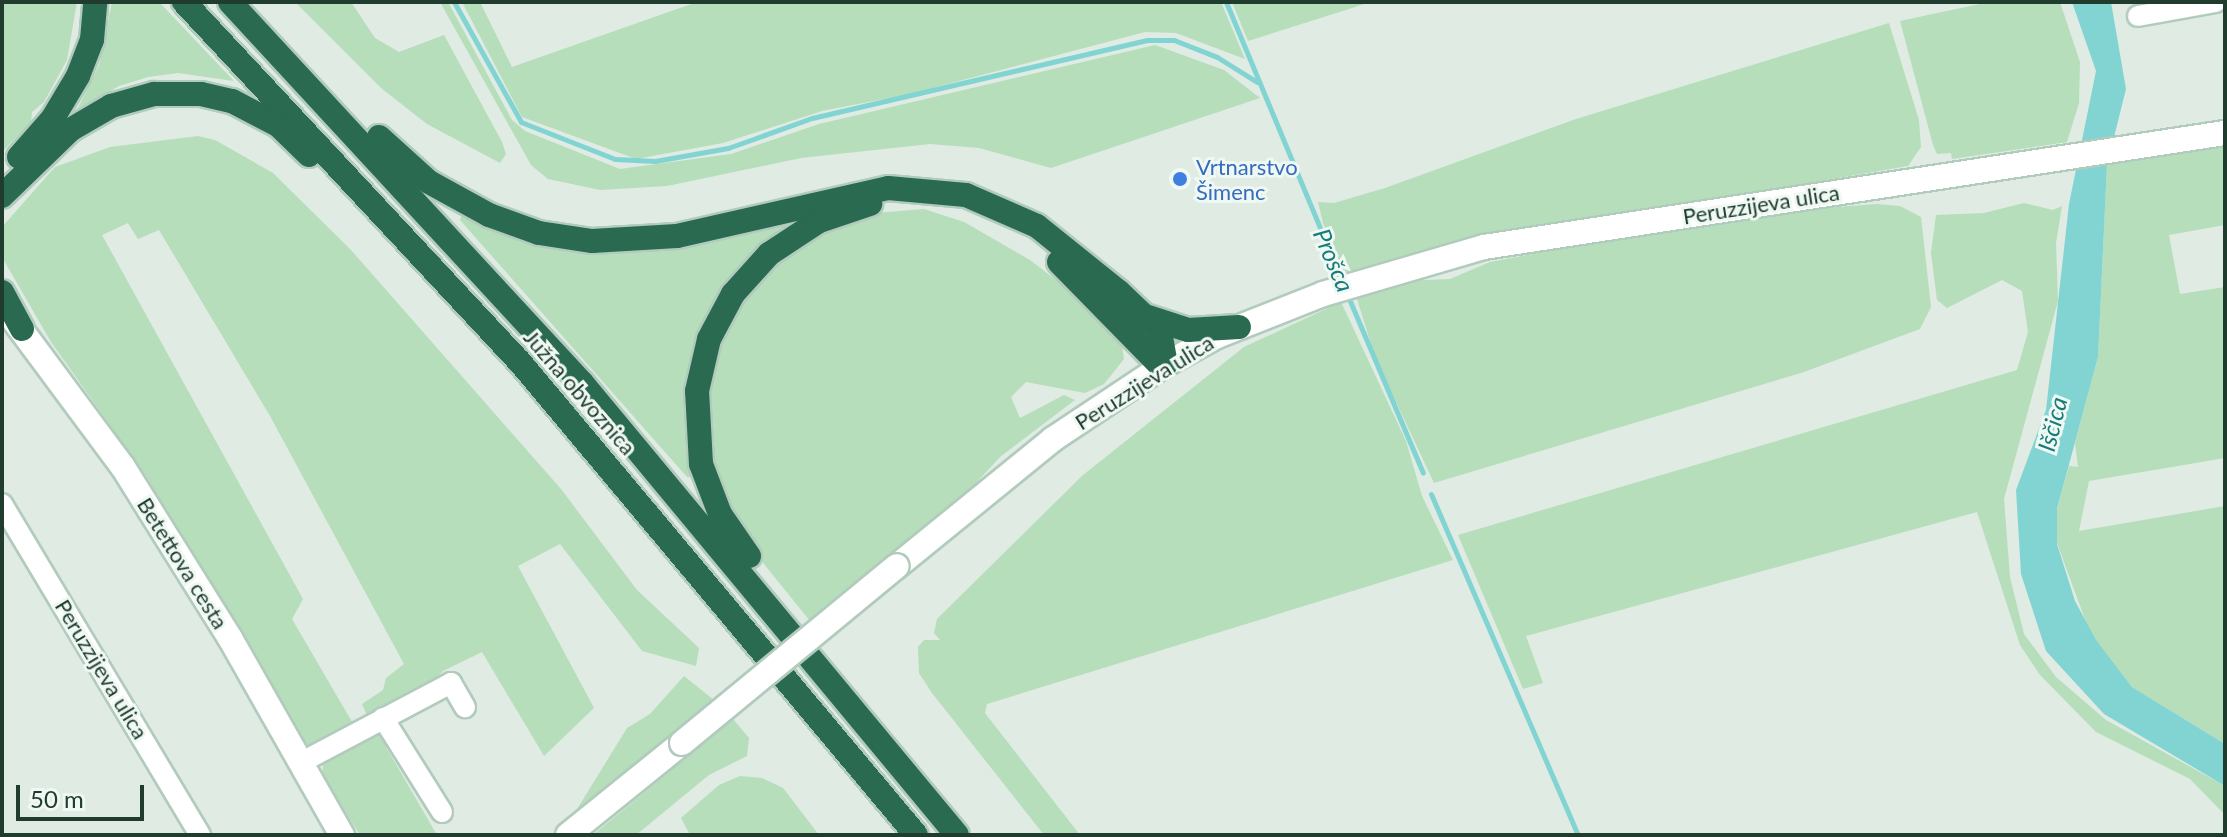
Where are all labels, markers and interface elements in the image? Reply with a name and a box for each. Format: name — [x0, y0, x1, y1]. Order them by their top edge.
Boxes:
place label: Vrtnarstvo Šimenc — [1196, 153, 1298, 204]
marker: Vrtnarstvo Šimenc — [1171, 170, 1189, 188]
street label: Peruzzijeva ulica — [1681, 179, 1841, 229]
water label: Prošca — [1308, 224, 1360, 296]
street label: Južna obvoznica — [519, 324, 641, 460]
street label: Peruzzijeva ulica — [1070, 329, 1218, 435]
water label: Iščica — [2031, 394, 2073, 454]
street label: Betettova cesta — [132, 492, 234, 634]
street label: Peruzzijeva ulica — [50, 594, 154, 744]
scale bar — [20, 769, 148, 819]
text: 50 m — [30, 784, 84, 813]

